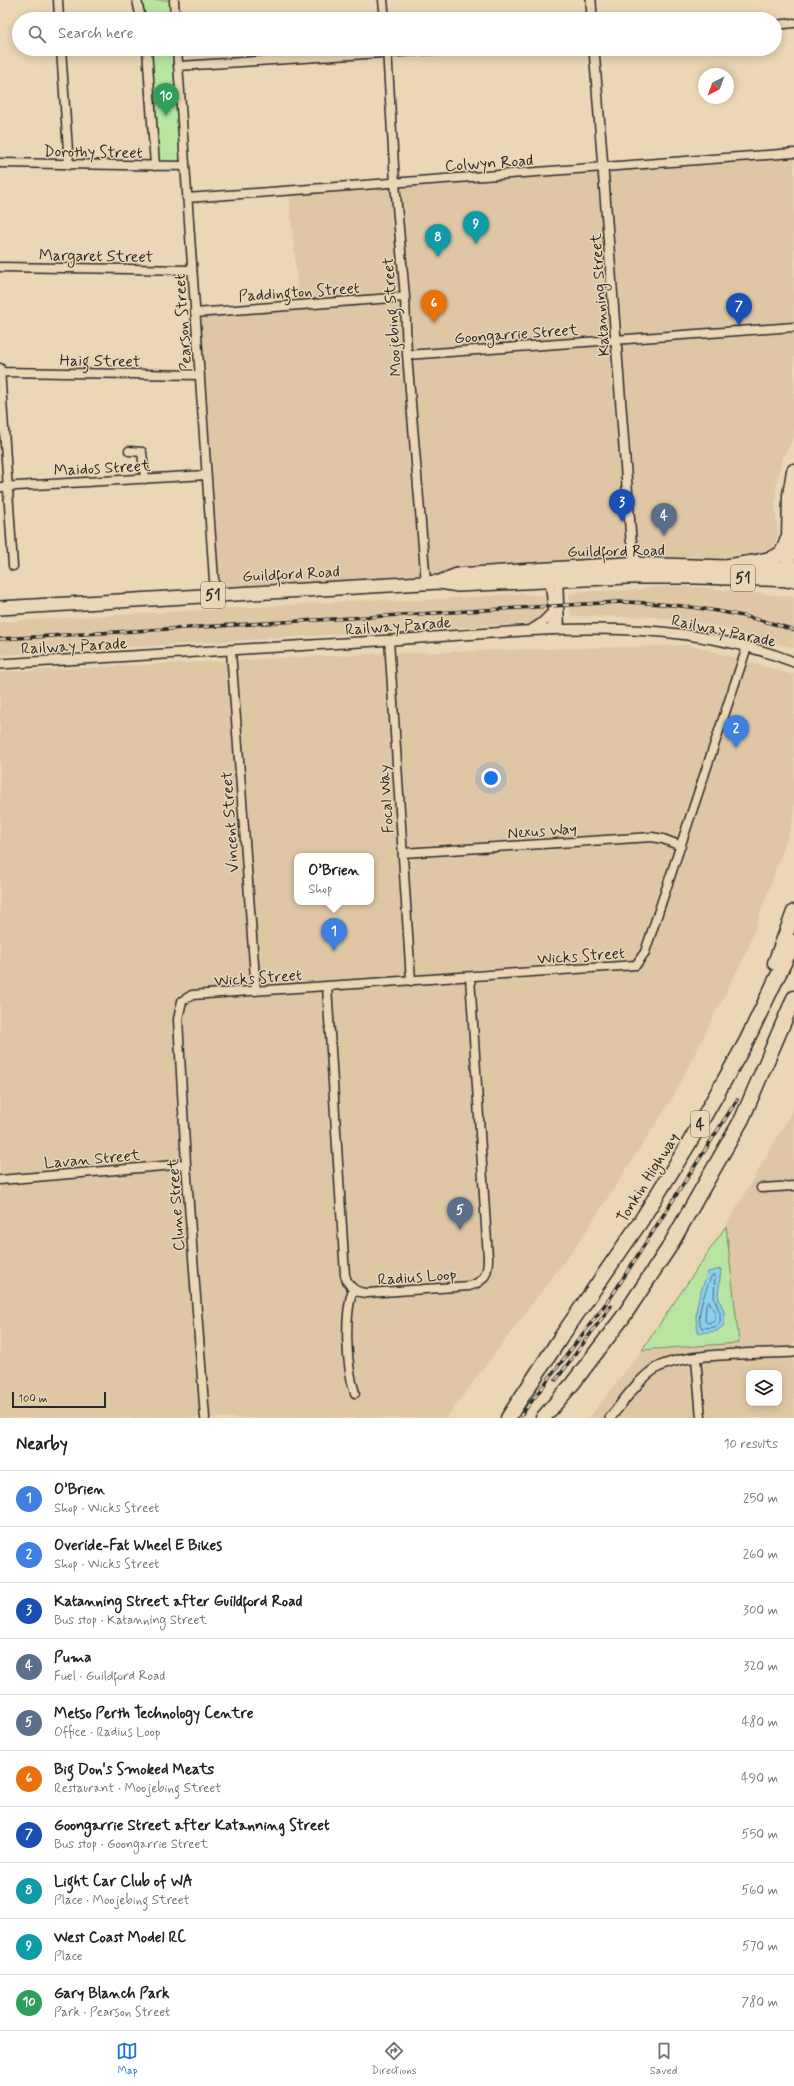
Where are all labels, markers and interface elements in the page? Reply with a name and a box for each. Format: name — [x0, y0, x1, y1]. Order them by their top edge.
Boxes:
search box — [12, 12, 782, 56]
icon: search — [26, 23, 48, 45]
text: Search here — [58, 24, 134, 44]
north arrow — [698, 68, 734, 104]
pin: 10 — [153, 83, 179, 116]
street label: Dorothy Street — [43, 141, 143, 164]
street label: Colwyn Road — [444, 150, 534, 177]
pin: 9 — [463, 211, 489, 244]
pin: 8 — [425, 224, 451, 257]
street label: Katanning Street — [586, 232, 616, 357]
street label: Margaret Street — [39, 245, 154, 269]
street label: Moojebing Street — [378, 256, 408, 377]
street label: Pearson Street — [170, 273, 197, 373]
street label: Paddington Street — [238, 278, 361, 308]
pin: 6 — [421, 290, 447, 323]
pin: 7 — [726, 293, 752, 326]
street label: Goongarrie Street — [453, 320, 579, 350]
street label: Haig Street — [59, 350, 141, 374]
street label: Maidos Street — [53, 455, 151, 482]
pin: 3 — [609, 489, 635, 522]
pin: 4 — [651, 503, 677, 536]
street label: Guildford Road — [567, 540, 665, 565]
street label: Guildford Road — [242, 561, 341, 590]
road number: 51 — [731, 565, 755, 591]
road number: 51 — [201, 582, 225, 608]
street label: Railway Parade — [669, 610, 778, 653]
street label: Railway Parade — [344, 612, 452, 641]
street label: Railway Parade — [20, 633, 128, 660]
pin: 2 — [723, 715, 749, 748]
street label: Focal Way — [374, 764, 399, 834]
your location — [481, 768, 501, 788]
street label: Vincent Street — [216, 770, 245, 873]
street label: Nexus Way — [507, 819, 578, 844]
popup — [294, 853, 374, 905]
text: O’Brien — [308, 861, 360, 881]
text: Shop — [308, 881, 332, 898]
pin: 1 — [321, 918, 347, 951]
street label: Wicks Street — [537, 943, 626, 970]
street label: Wicks Street — [214, 965, 303, 992]
road number: 4 — [691, 1111, 709, 1137]
street label: Tonkin Highway — [612, 1129, 685, 1227]
street label: Lavan Street — [43, 1145, 142, 1174]
street label: Clune Street — [163, 1157, 190, 1252]
pin: 5 — [447, 1197, 473, 1230]
street label: Radius Loop — [377, 1264, 457, 1291]
map controls — [746, 1370, 782, 1406]
button: layers — [746, 1370, 782, 1406]
scale bar — [12, 1390, 106, 1409]
text: 100 m — [18, 1392, 48, 1406]
text: Nearby — [16, 1433, 68, 1455]
text: 10 results — [724, 1436, 778, 1453]
text: O’Brien — [54, 1480, 105, 1500]
text: 1 — [26, 1490, 32, 1507]
text: 250 m — [743, 1490, 778, 1507]
text: Shop · Wicks Street — [54, 1500, 159, 1517]
text: Overide-Fat Wheel E Bikes — [54, 1536, 222, 1556]
text: 2 — [26, 1546, 32, 1563]
text: 260 m — [743, 1546, 778, 1563]
text: Shop · Wicks Street — [54, 1556, 159, 1573]
text: Katanning Street after Guildford Road — [54, 1592, 302, 1612]
text: 3 — [26, 1602, 32, 1619]
text: 300 m — [743, 1602, 778, 1619]
text: Bus stop · Katanning Street — [54, 1612, 207, 1629]
text: Puma — [54, 1648, 92, 1668]
text: 4 — [25, 1658, 33, 1675]
text: 320 m — [744, 1658, 778, 1675]
text: Fuel · Guildford Road — [54, 1668, 165, 1685]
text: Metso Perth Technology Centre — [54, 1704, 253, 1724]
text: 5 — [25, 1714, 33, 1731]
text: 480 m — [742, 1714, 778, 1731]
text: Office · Radius Loop — [54, 1724, 161, 1741]
text: Big Don's Smoked Meats — [54, 1760, 214, 1780]
text: 6 — [26, 1770, 32, 1787]
text: 490 m — [741, 1770, 778, 1787]
text: Restaurant · Moojebing Street — [54, 1780, 222, 1797]
text: Goongarrie Street after Katanning Street — [54, 1816, 330, 1836]
text: 7 — [25, 1826, 33, 1843]
text: 550 m — [742, 1826, 778, 1843]
text: Bus stop · Goongarrie Street — [54, 1836, 208, 1853]
text: Light Car Club of WA — [54, 1872, 193, 1892]
text: 8 — [25, 1882, 33, 1899]
text: 560 m — [741, 1882, 778, 1899]
text: Place · Moojebing Street — [54, 1892, 190, 1909]
text: West Coast Model RC — [54, 1928, 186, 1948]
text: 9 — [26, 1938, 32, 1955]
text: 570 m — [742, 1938, 778, 1955]
text: Place — [54, 1948, 83, 1965]
text: Gary Blanch Park — [54, 1984, 169, 2004]
text: 10 — [22, 1994, 36, 2011]
text: 780 m — [741, 1994, 778, 2011]
text: Park · Pearson Street — [54, 2004, 170, 2021]
tab: Map — [116, 2040, 138, 2078]
tab: Directions — [371, 2040, 417, 2078]
tab: Saved — [650, 2040, 677, 2078]

